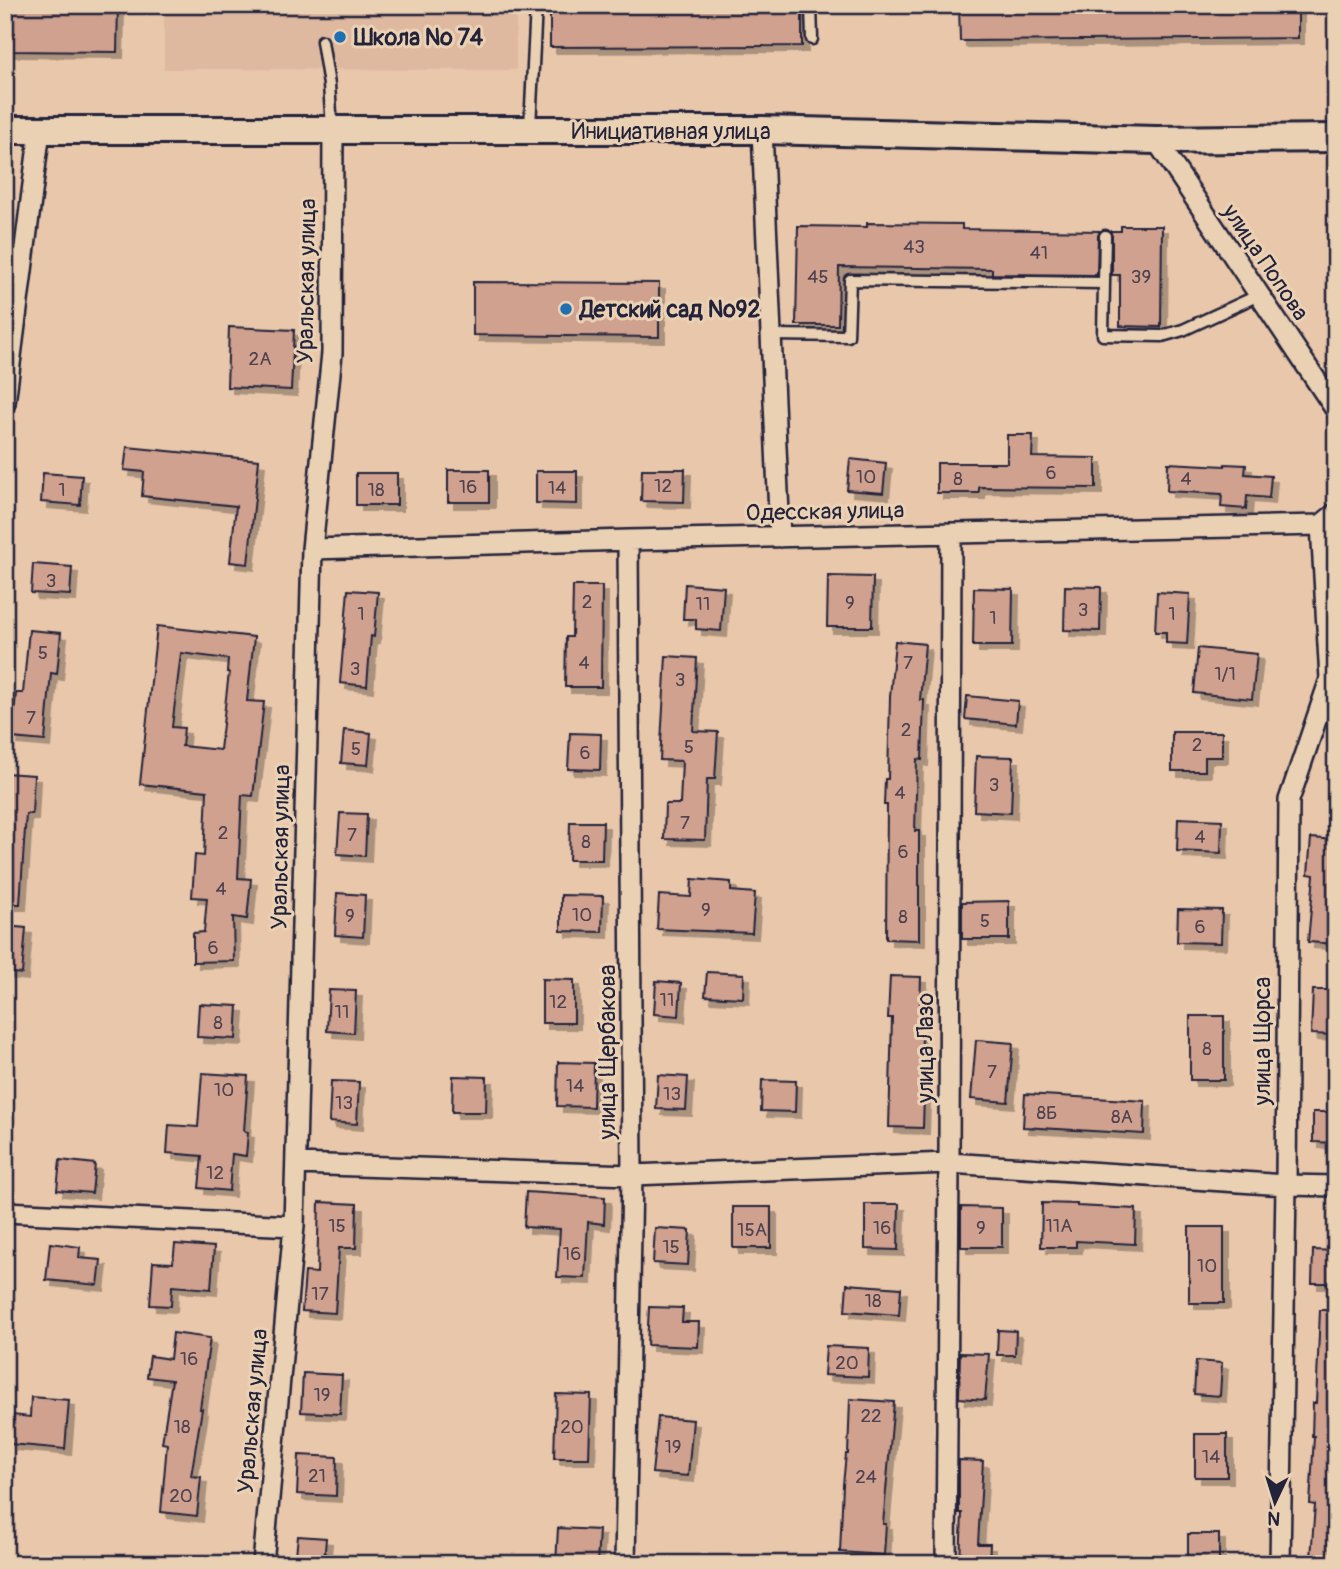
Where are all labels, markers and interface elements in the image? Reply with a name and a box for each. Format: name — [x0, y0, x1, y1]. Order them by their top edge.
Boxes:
place label: Школа № 74 — [353, 23, 484, 52]
marker: Школа № 74 — [332, 29, 348, 45]
street label: Инициативная улица — [571, 117, 771, 146]
street label: Уральская улица — [291, 198, 322, 364]
street label: улица Попова — [1215, 198, 1315, 326]
house number: 43 — [903, 235, 925, 259]
house number: 41 — [1030, 241, 1048, 265]
house number: 45 — [807, 265, 829, 289]
house number: 39 — [1131, 265, 1151, 289]
place label: Детский сад №92 — [578, 295, 760, 324]
marker: Детский сад №92 — [558, 301, 574, 317]
house number: 2А — [249, 347, 271, 371]
house number: 6 — [1045, 461, 1057, 485]
house number: 10 — [856, 465, 876, 489]
house number: 8 — [953, 467, 963, 491]
house number: 4 — [1180, 467, 1192, 491]
house number: 12 — [654, 474, 672, 498]
house number: 16 — [459, 475, 477, 499]
house number: 14 — [548, 476, 566, 500]
house number: 1 — [58, 478, 66, 502]
house number: 18 — [367, 478, 385, 502]
street label: Одесская улица — [745, 496, 905, 527]
house number: 3 — [46, 569, 56, 593]
house number: 2 — [582, 590, 592, 614]
house number: 9 — [845, 591, 855, 615]
house number: 11 — [696, 592, 710, 616]
house number: 3 — [1078, 598, 1088, 622]
house number: 1 — [357, 602, 365, 626]
house number: 1 — [1168, 602, 1176, 626]
house number: 1 — [989, 606, 997, 630]
house number: 5 — [38, 641, 48, 665]
house number: 4 — [578, 651, 590, 675]
house number: 7 — [903, 651, 913, 675]
house number: 3 — [350, 657, 360, 681]
house number: 1/1 — [1214, 662, 1236, 686]
house number: 3 — [675, 668, 685, 692]
house number: 7 — [26, 706, 36, 730]
house number: 2 — [901, 718, 911, 742]
house number: 2 — [1192, 733, 1202, 757]
house number: 5 — [684, 735, 694, 759]
house number: 5 — [351, 737, 361, 761]
house number: 6 — [579, 741, 591, 765]
street label: Уральская улица — [265, 764, 296, 930]
house number: 3 — [989, 773, 999, 797]
house number: 4 — [894, 781, 906, 805]
house number: 7 — [680, 811, 690, 835]
house number: 2 — [218, 821, 228, 845]
house number: 7 — [347, 823, 357, 847]
house number: 4 — [1194, 825, 1206, 849]
house number: 8 — [581, 830, 591, 854]
house number: 6 — [897, 840, 909, 864]
house number: 4 — [215, 877, 227, 901]
house number: 9 — [701, 898, 711, 922]
house number: 10 — [572, 903, 592, 927]
house number: 9 — [345, 904, 355, 928]
house number: 8 — [898, 905, 908, 929]
house number: 5 — [980, 909, 990, 933]
house number: 6 — [1194, 915, 1206, 939]
house number: 6 — [207, 936, 219, 960]
street label: улица Щербакова — [593, 964, 622, 1141]
street label: улица Щорса — [1248, 977, 1277, 1106]
house number: 11 — [660, 988, 674, 1012]
house number: 12 — [549, 990, 567, 1014]
street label: улица Лазо — [911, 993, 940, 1104]
house number: 11 — [335, 1000, 349, 1024]
house number: 8 — [213, 1011, 223, 1035]
house number: 8 — [1202, 1037, 1212, 1061]
house number: 7 — [987, 1060, 997, 1084]
house number: 14 — [566, 1074, 584, 1098]
house number: 10 — [214, 1078, 234, 1102]
house number: 13 — [663, 1082, 681, 1106]
house number: 13 — [335, 1091, 353, 1115]
house number: 8Б — [1037, 1101, 1057, 1125]
house number: 8А — [1111, 1105, 1133, 1129]
house number: 12 — [206, 1161, 224, 1185]
house number: 15 — [328, 1214, 346, 1238]
house number: 11А — [1045, 1214, 1073, 1238]
house number: 16 — [873, 1216, 891, 1240]
house number: 9 — [976, 1216, 986, 1240]
house number: 15А — [737, 1218, 767, 1242]
house number: 15 — [662, 1235, 680, 1259]
house number: 16 — [563, 1242, 581, 1266]
house number: 10 — [1197, 1254, 1217, 1278]
house number: 17 — [311, 1282, 329, 1306]
house number: 18 — [864, 1289, 882, 1313]
street label: Уральская улица — [231, 1327, 274, 1495]
house number: 16 — [180, 1347, 198, 1371]
house number: 20 — [835, 1351, 859, 1375]
house number: 19 — [313, 1383, 331, 1407]
house number: 22 — [860, 1404, 882, 1428]
house number: 18 — [173, 1415, 191, 1439]
house number: 20 — [560, 1415, 584, 1439]
house number: 19 — [664, 1435, 682, 1459]
house number: 14 — [1202, 1445, 1220, 1469]
house number: 21 — [308, 1464, 326, 1488]
house number: 24 — [855, 1465, 877, 1489]
north arrow — [1240, 1468, 1310, 1538]
house number: 20 — [169, 1484, 193, 1508]
text: N — [1266, 1506, 1281, 1530]

